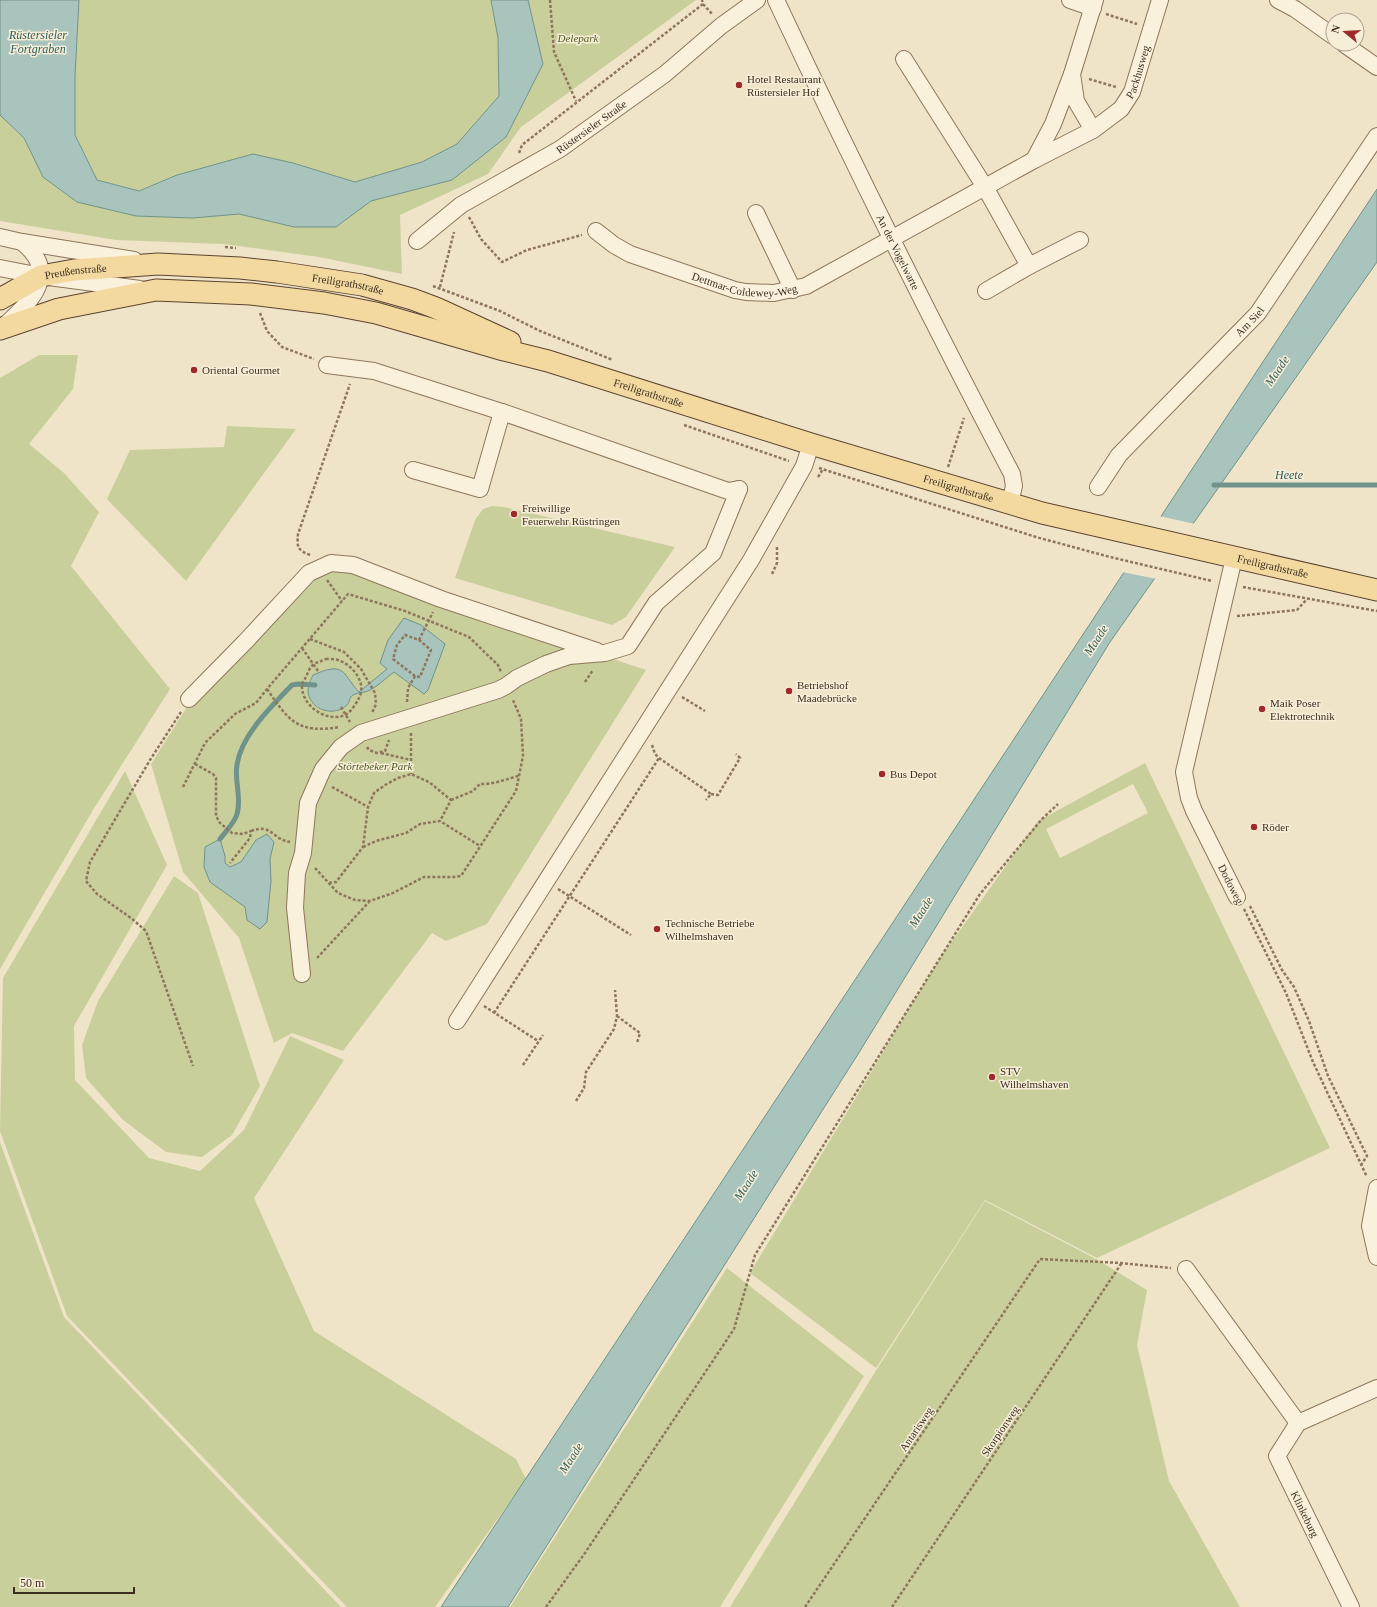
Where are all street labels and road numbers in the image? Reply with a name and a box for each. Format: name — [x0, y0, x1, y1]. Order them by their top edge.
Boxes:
street label: Packhusweg — [1123, 43, 1152, 101]
street label: Rüstersieler Straße — [554, 97, 629, 156]
street label: An der Vogelwarte — [874, 212, 922, 292]
street label: Preußenstraße — [44, 262, 107, 281]
street label: Dettmar-Coldewey-Weg — [690, 270, 799, 299]
street label: Freiligrathstraße — [311, 271, 385, 297]
street label: Am Siel — [1233, 304, 1266, 339]
street label: Freiligrathstraße — [612, 376, 685, 410]
street label: Freiligrathstraße — [922, 472, 995, 504]
street label: Freiligrathstraße — [1236, 552, 1310, 580]
street label: Dodoweg — [1216, 862, 1246, 906]
street label: Skorpionweg — [979, 1403, 1022, 1459]
street label: Antarisweg — [897, 1404, 935, 1453]
street label: Klinkeburg — [1289, 1489, 1322, 1540]

